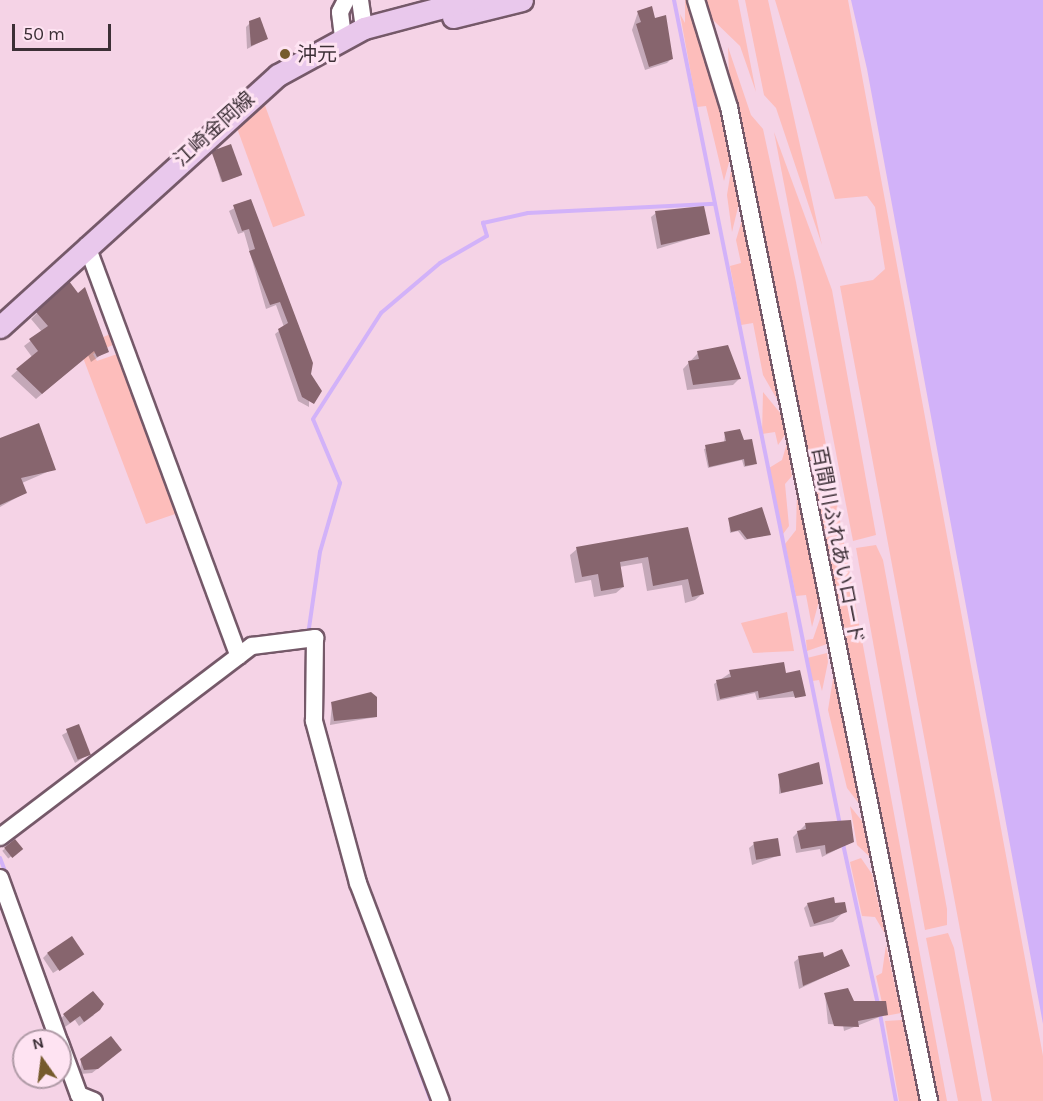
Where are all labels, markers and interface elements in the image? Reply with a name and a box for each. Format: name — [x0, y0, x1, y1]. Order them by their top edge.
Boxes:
scale bar — [15, 12, 114, 50]
text: 50 m — [23, 23, 65, 45]
place label: 沖元 — [297, 42, 337, 66]
marker: 沖元 — [278, 47, 292, 61]
street label: 江崎金岡線 — [169, 87, 259, 171]
street label: 百間川ふれあいロード — [807, 445, 869, 645]
north arrow — [12, 1029, 72, 1089]
text: N — [30, 1032, 46, 1054]

